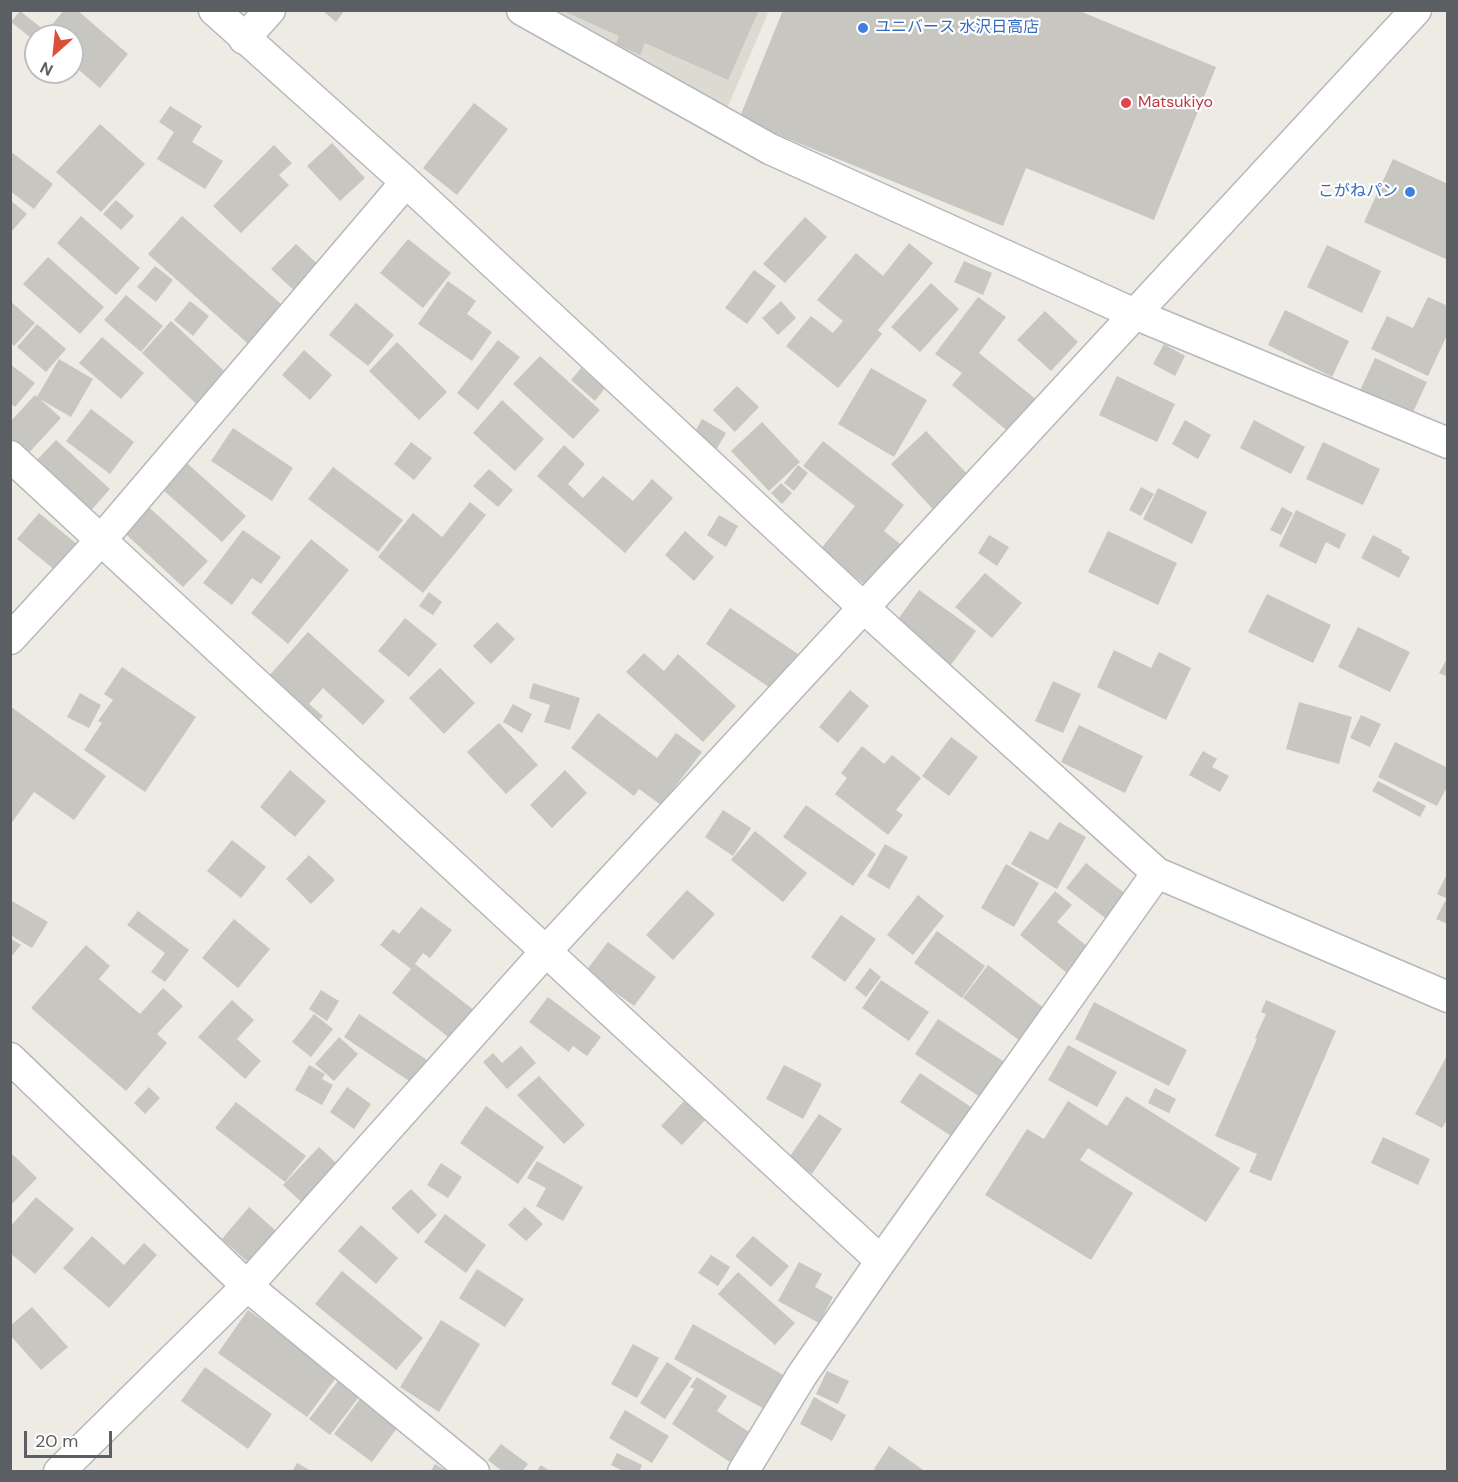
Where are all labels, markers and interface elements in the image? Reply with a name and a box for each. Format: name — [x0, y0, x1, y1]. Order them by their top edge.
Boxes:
place label: ユニバース 水沢日高店 — [875, 18, 1039, 38]
marker: ユニバース 水沢日高店 — [856, 21, 870, 35]
north arrow — [24, 24, 84, 84]
text: N — [37, 57, 56, 81]
place label: Matsukiyo — [1138, 93, 1213, 113]
marker: Matsukiyo — [1119, 96, 1133, 110]
place label: こがねパン — [1318, 182, 1398, 202]
marker: こがねパン — [1403, 185, 1417, 199]
scale bar — [27, 1419, 116, 1457]
text: 20 m — [35, 1429, 78, 1453]

